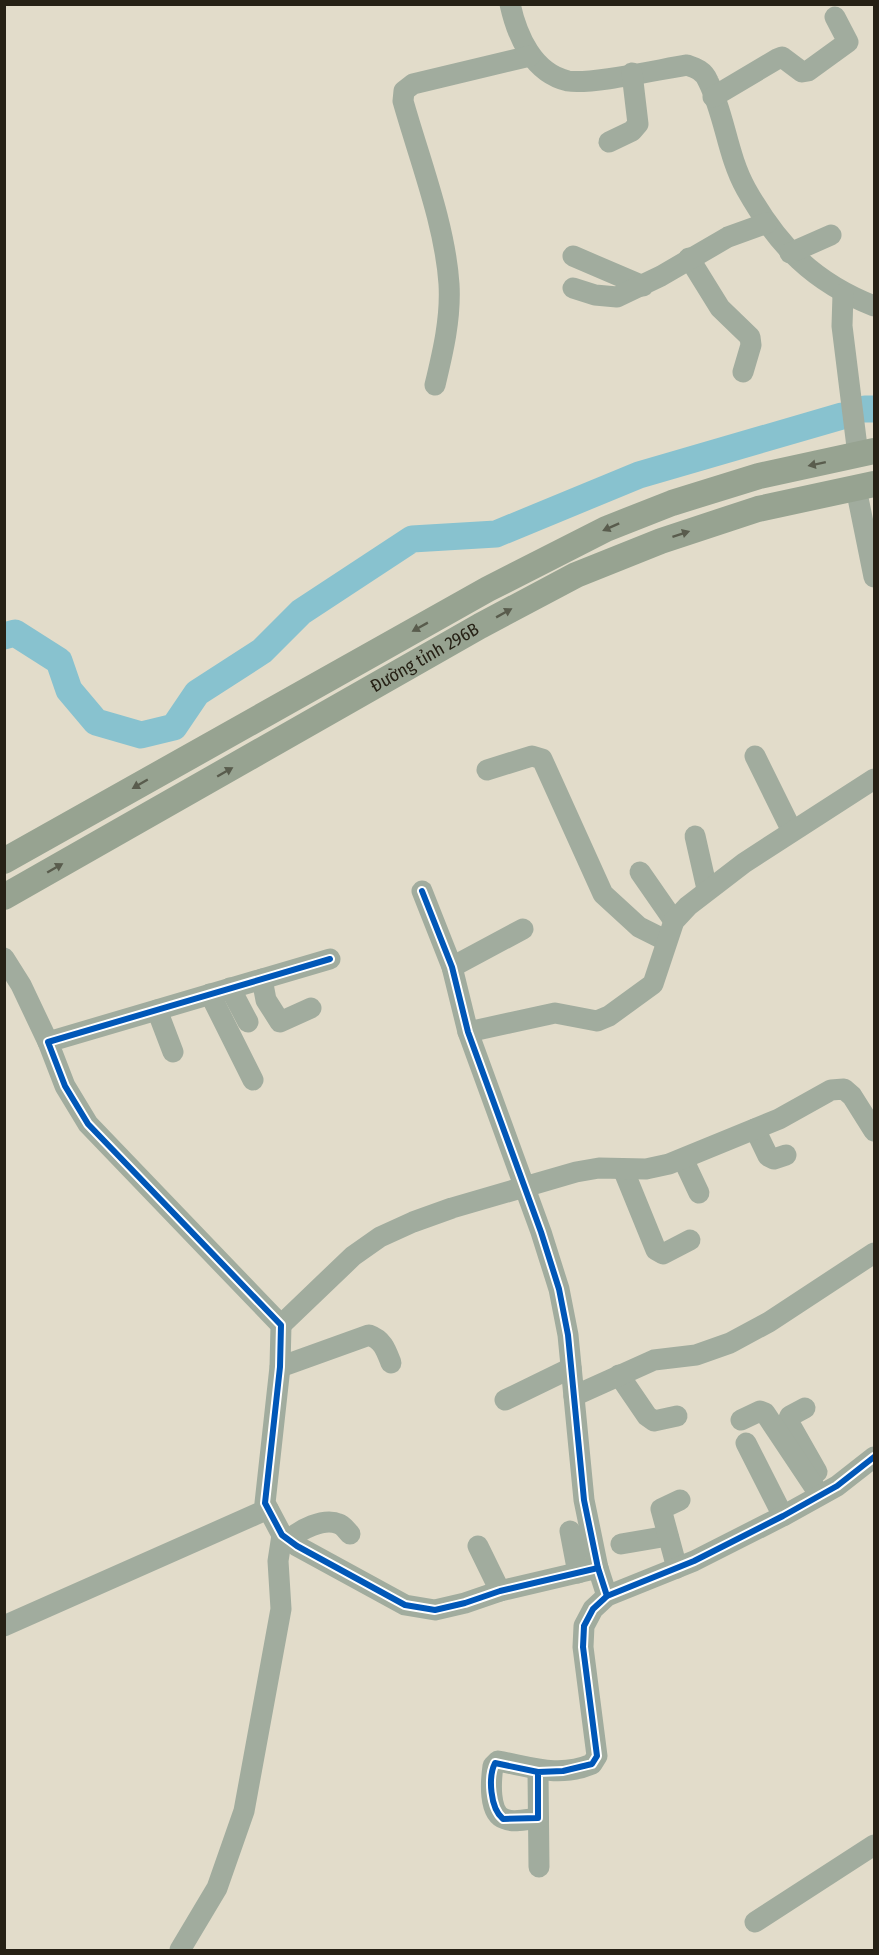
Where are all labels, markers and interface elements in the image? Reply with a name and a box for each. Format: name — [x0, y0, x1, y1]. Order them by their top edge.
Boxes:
one-way arrow — [808, 460, 827, 469]
one-way arrow — [603, 523, 620, 532]
one-way arrow — [672, 528, 690, 538]
one-way arrow — [495, 608, 512, 618]
street label: Đường tỉnh 296B — [366, 618, 483, 697]
one-way arrow — [411, 622, 428, 632]
one-way arrow — [216, 767, 233, 777]
one-way arrow — [131, 779, 148, 789]
one-way arrow — [47, 863, 63, 874]

